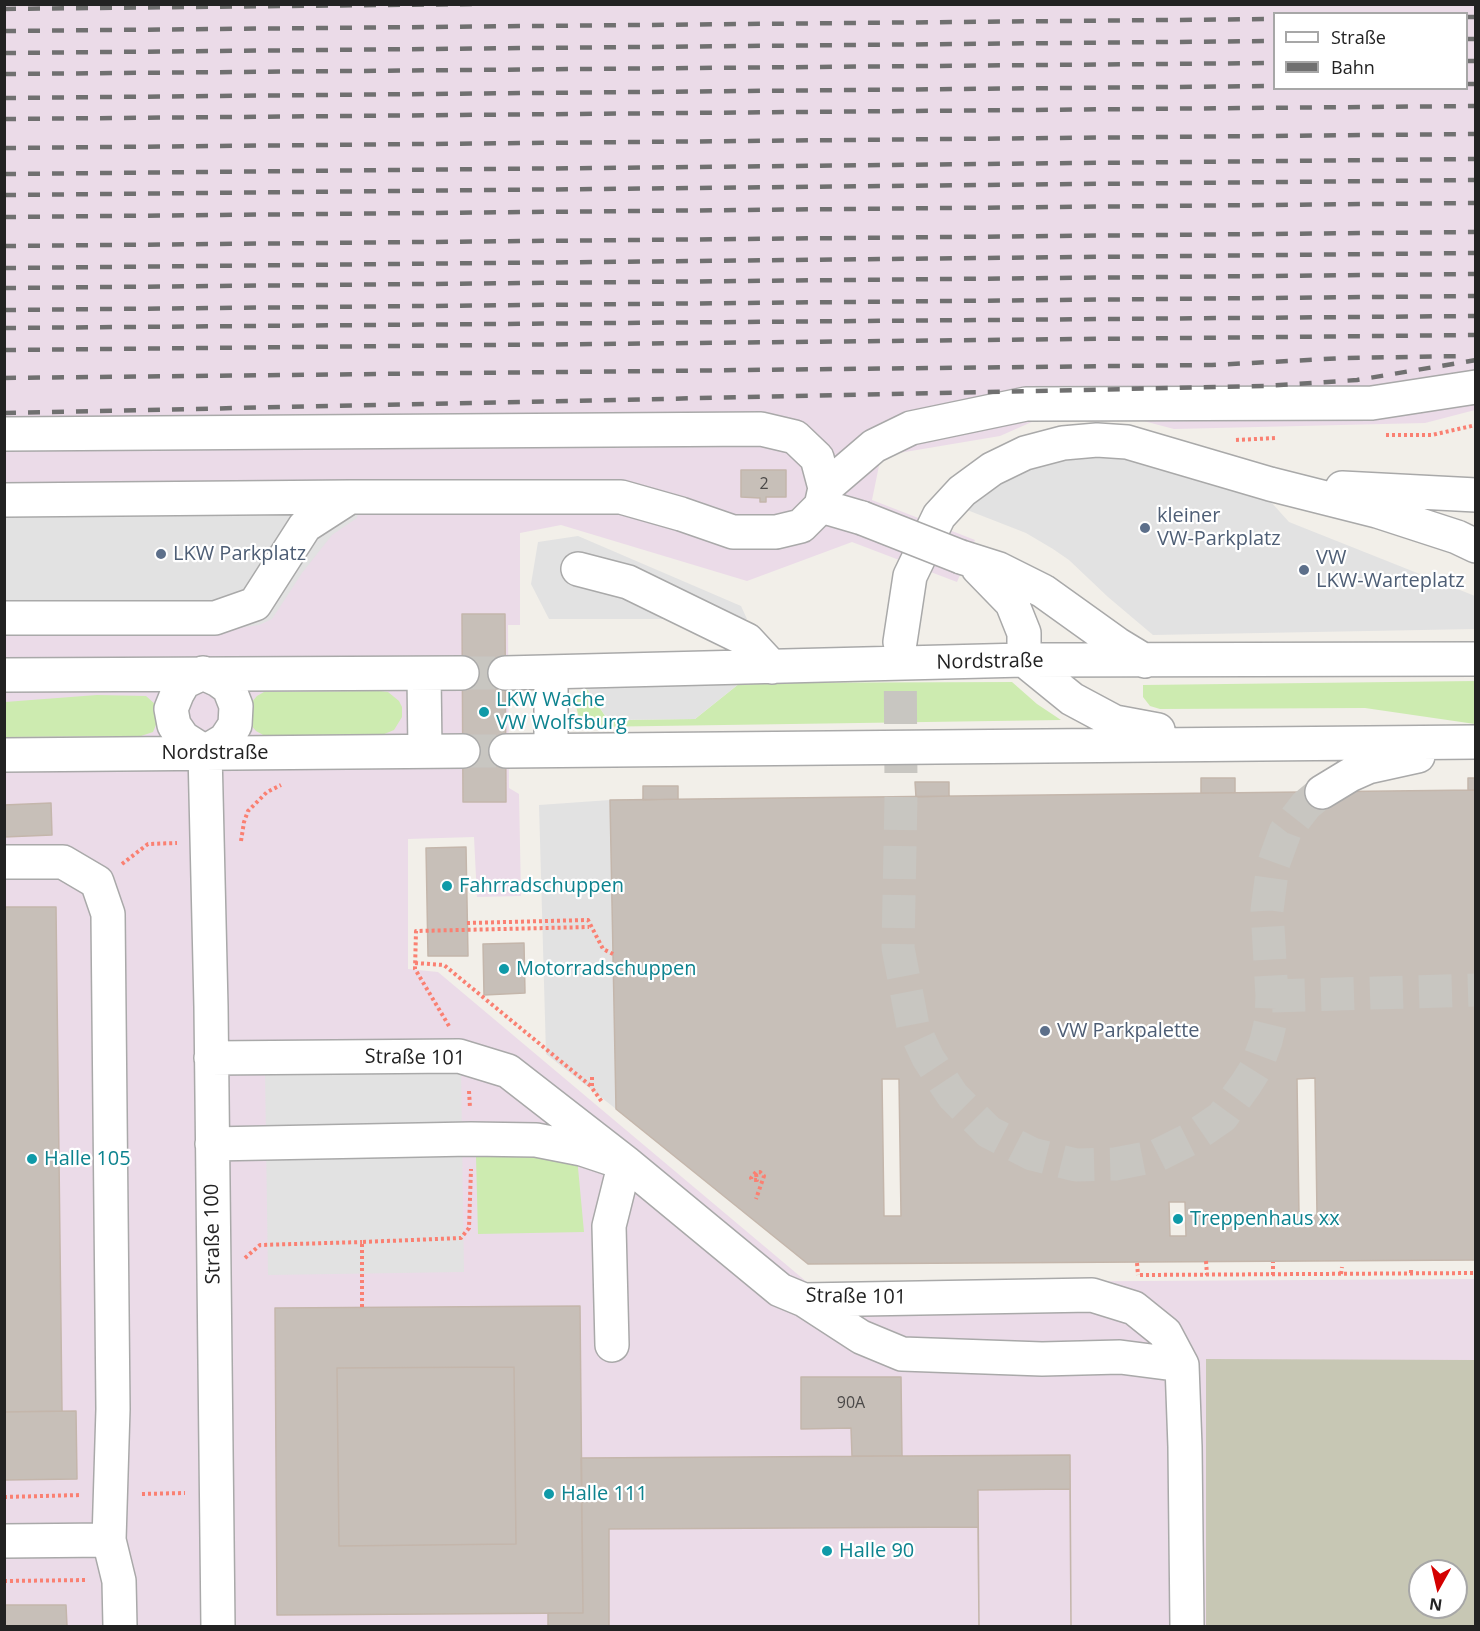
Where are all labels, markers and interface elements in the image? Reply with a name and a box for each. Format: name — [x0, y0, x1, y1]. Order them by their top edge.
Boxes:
legend — [1273, 12, 1468, 90]
text: Straße — [1331, 25, 1386, 49]
text: Bahn — [1331, 55, 1375, 79]
house number: 2 — [759, 474, 769, 494]
place label: kleiner VW-Parkplatz — [1157, 504, 1281, 551]
marker: kleiner VW-Parkplatz — [1138, 521, 1152, 535]
place label: LKW Parkplatz — [173, 542, 306, 566]
place label: VW LKW-Warteplatz — [1316, 546, 1465, 593]
marker: LKW Parkplatz — [154, 547, 168, 561]
marker: VW LKW-Warteplatz — [1297, 563, 1311, 577]
street label: Nordstraße — [936, 649, 1044, 675]
place label: LKW Wache VW Wolfsburg — [496, 688, 627, 735]
marker: LKW Wache VW Wolfsburg — [477, 705, 491, 719]
street label: Nordstraße — [161, 741, 269, 765]
place label: Fahrradschuppen — [459, 874, 624, 898]
marker: Fahrradschuppen — [440, 879, 454, 893]
place label: Motorradschuppen — [516, 957, 696, 981]
marker: Motorradschuppen — [497, 962, 511, 976]
place label: VW Parkpalette — [1057, 1019, 1200, 1043]
marker: VW Parkpalette — [1038, 1024, 1052, 1038]
street label: Straße 101 — [365, 1045, 465, 1071]
place label: Halle 105 — [44, 1147, 131, 1171]
marker: Halle 105 — [25, 1152, 39, 1166]
street label: Straße 100 — [200, 1184, 226, 1284]
place label: Treppenhaus xx — [1190, 1207, 1340, 1231]
marker: Treppenhaus xx — [1171, 1212, 1185, 1226]
street label: Straße 101 — [806, 1284, 906, 1310]
house number: 90A — [837, 1393, 865, 1413]
place label: Halle 111 — [561, 1482, 648, 1506]
marker: Halle 111 — [542, 1487, 556, 1501]
place label: Halle 90 — [839, 1539, 914, 1563]
marker: Halle 90 — [820, 1544, 834, 1558]
north arrow — [1408, 1559, 1468, 1619]
text: N — [1428, 1593, 1444, 1617]

